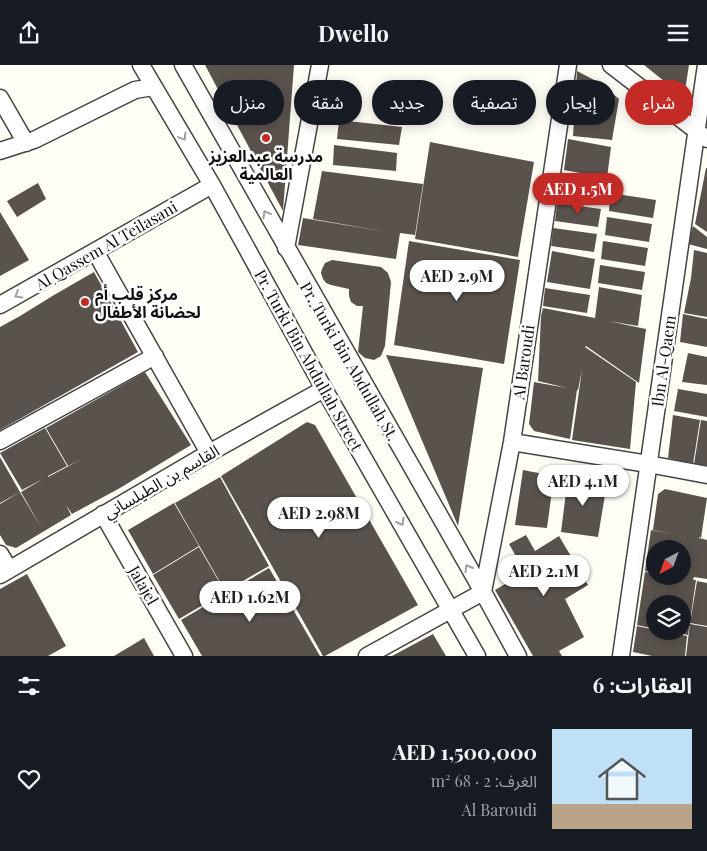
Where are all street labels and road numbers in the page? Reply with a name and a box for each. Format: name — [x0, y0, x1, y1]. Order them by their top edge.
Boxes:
street label: Al Qassem Al Teilasani — [30, 196, 181, 295]
street label: Pr. Turki Bin Abdullah Street — [250, 265, 368, 455]
street label: Pr. Turki Bin Abdullah St. — [296, 278, 404, 444]
street label: Ibn Al-Qaem — [646, 314, 680, 408]
street label: Al Baroudi — [507, 323, 539, 402]
street label: القاسم بن الطيلساني — [99, 439, 224, 525]
street label: Jalajel — [124, 561, 164, 609]

